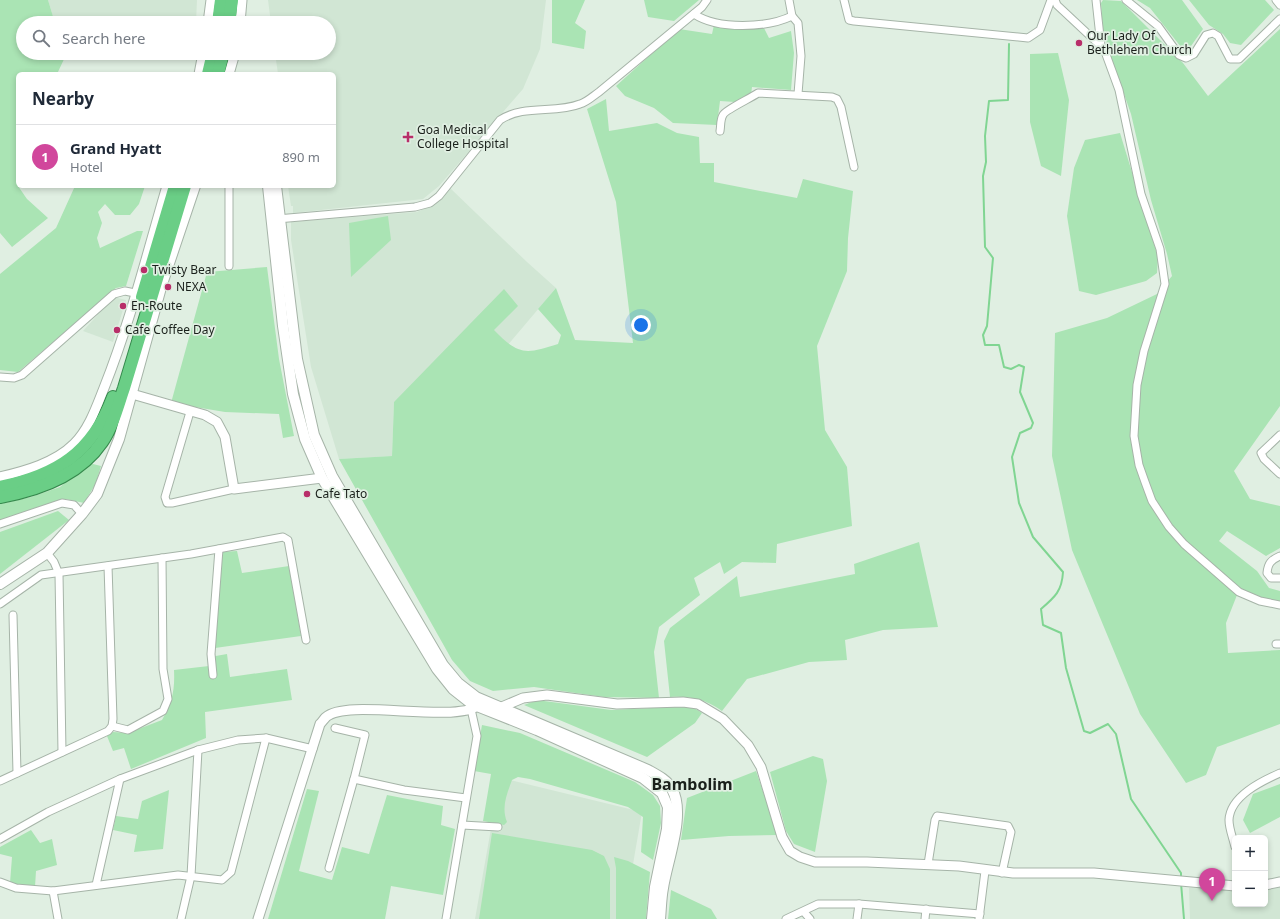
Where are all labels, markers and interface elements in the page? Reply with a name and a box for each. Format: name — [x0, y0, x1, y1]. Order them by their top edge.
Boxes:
search box — [16, 16, 336, 60]
icon: search — [30, 27, 52, 49]
place label: Our Lady Of Bethlehem Church — [1087, 27, 1192, 58]
text: Search here — [62, 28, 145, 48]
marker: Our Lady Of Bethlehem Church — [1074, 38, 1084, 48]
text: Nearby — [32, 87, 94, 110]
place label: Goa Medical College Hospital — [417, 121, 509, 152]
marker: Goa Medical College Hospital — [402, 131, 414, 143]
text: Grand Hyatt — [70, 138, 161, 158]
text: 1 — [41, 148, 49, 166]
text: 890 m — [282, 148, 320, 166]
text: Hotel — [70, 158, 103, 176]
place label: Twisty Bear — [152, 261, 217, 278]
marker: Twisty Bear — [139, 265, 149, 275]
place label: NEXA — [176, 278, 207, 295]
marker: NEXA — [163, 282, 173, 292]
place label: En-Route — [131, 297, 182, 314]
marker: En-Route — [118, 301, 128, 311]
your location — [631, 315, 651, 335]
place label: Cafe Coffee Day — [125, 321, 216, 338]
marker: Cafe Coffee Day — [112, 325, 122, 335]
place label: Cafe Tato — [315, 485, 367, 502]
marker: Cafe Tato — [302, 489, 312, 499]
district label: Bambolim — [651, 773, 733, 795]
map controls — [1232, 835, 1268, 907]
button: + — [1232, 835, 1268, 871]
pin: 1 — [1199, 868, 1225, 901]
button: − — [1232, 871, 1268, 907]

